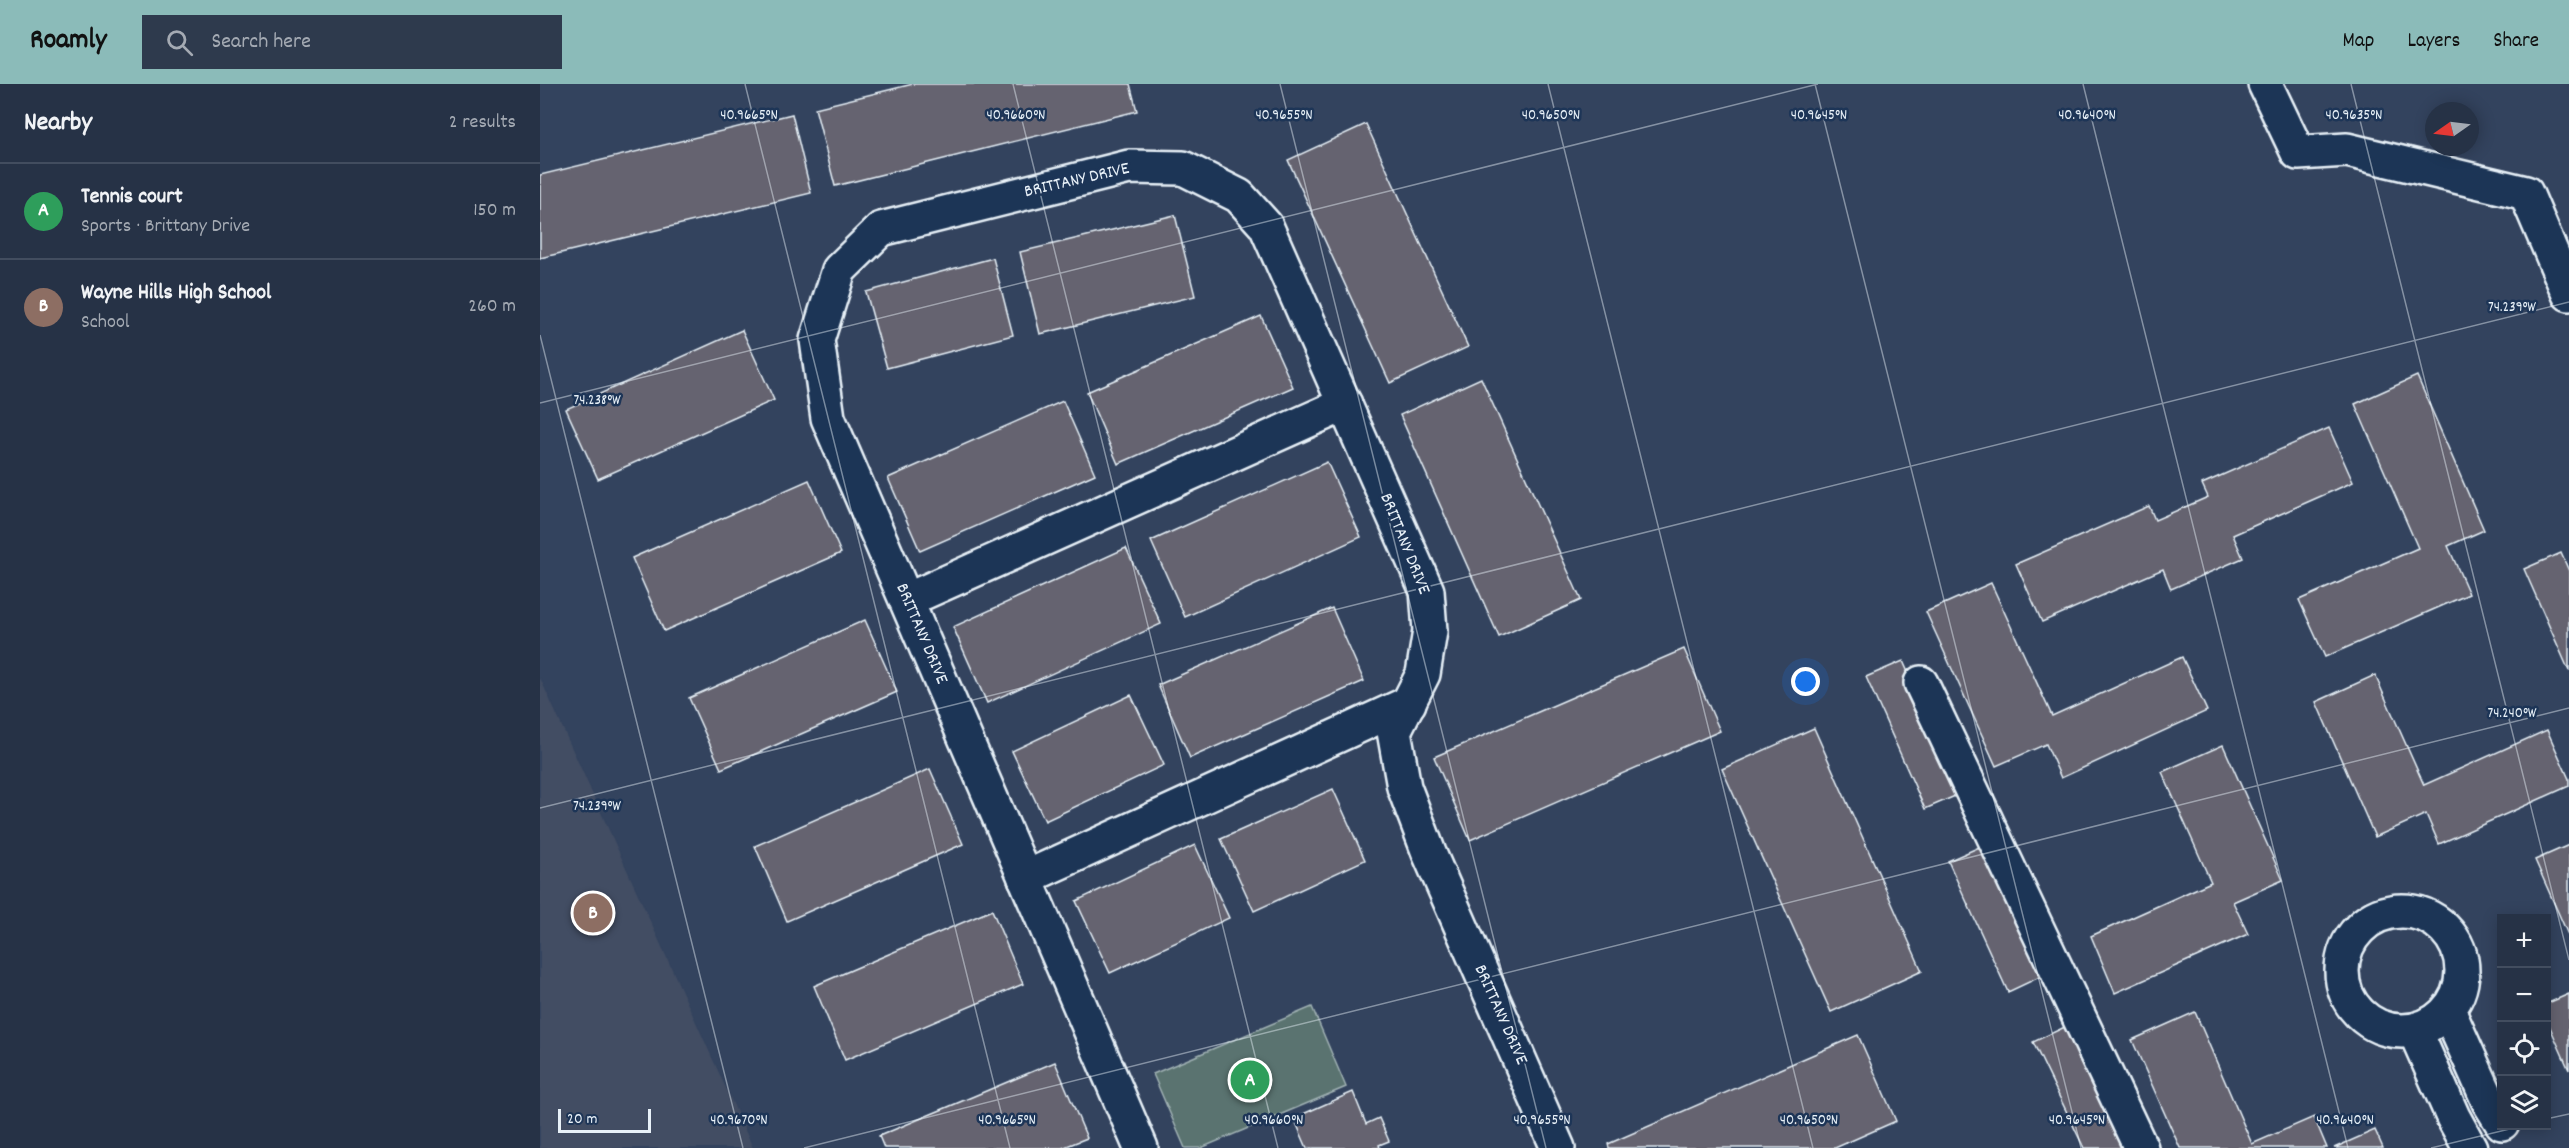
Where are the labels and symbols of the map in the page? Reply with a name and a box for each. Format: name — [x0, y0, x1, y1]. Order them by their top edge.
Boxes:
north arrow — [2425, 102, 2479, 156]
text: 40.9665°N — [720, 105, 778, 127]
text: 40.9660°N — [987, 105, 1045, 127]
text: 40.9655°N — [1255, 105, 1313, 127]
text: 40.9650°N — [1522, 105, 1580, 127]
text: 40.9645°N — [1791, 105, 1847, 127]
text: 40.9640°N — [2058, 105, 2116, 127]
text: 40.9635°N — [2326, 105, 2382, 127]
street label: BRITTANY DRIVE — [1022, 157, 1132, 205]
text: 74.239°W — [2488, 297, 2536, 319]
text: 74.238°W — [573, 390, 621, 412]
street label: BRITTANY DRIVE — [1372, 490, 1436, 598]
street label: BRITTANY DRIVE — [889, 580, 953, 688]
your location — [1791, 667, 1820, 696]
text: 74.240°W — [2488, 703, 2537, 725]
text: 74.239°W — [573, 796, 621, 818]
pin: B — [574, 890, 612, 936]
street label: BRITTANY DRIVE — [1467, 961, 1533, 1069]
pin: A — [1230, 1058, 1270, 1102]
scale bar — [558, 1106, 651, 1134]
text: 40.9670°N — [710, 1110, 768, 1132]
text: 40.9665°N — [978, 1110, 1036, 1132]
text: 40.9660°N — [1245, 1110, 1303, 1132]
text: 40.9655°N — [1513, 1110, 1571, 1132]
text: 40.9650°N — [1780, 1110, 1838, 1132]
text: 40.9645°N — [2049, 1110, 2105, 1132]
text: 40.9640°N — [2316, 1110, 2374, 1132]

